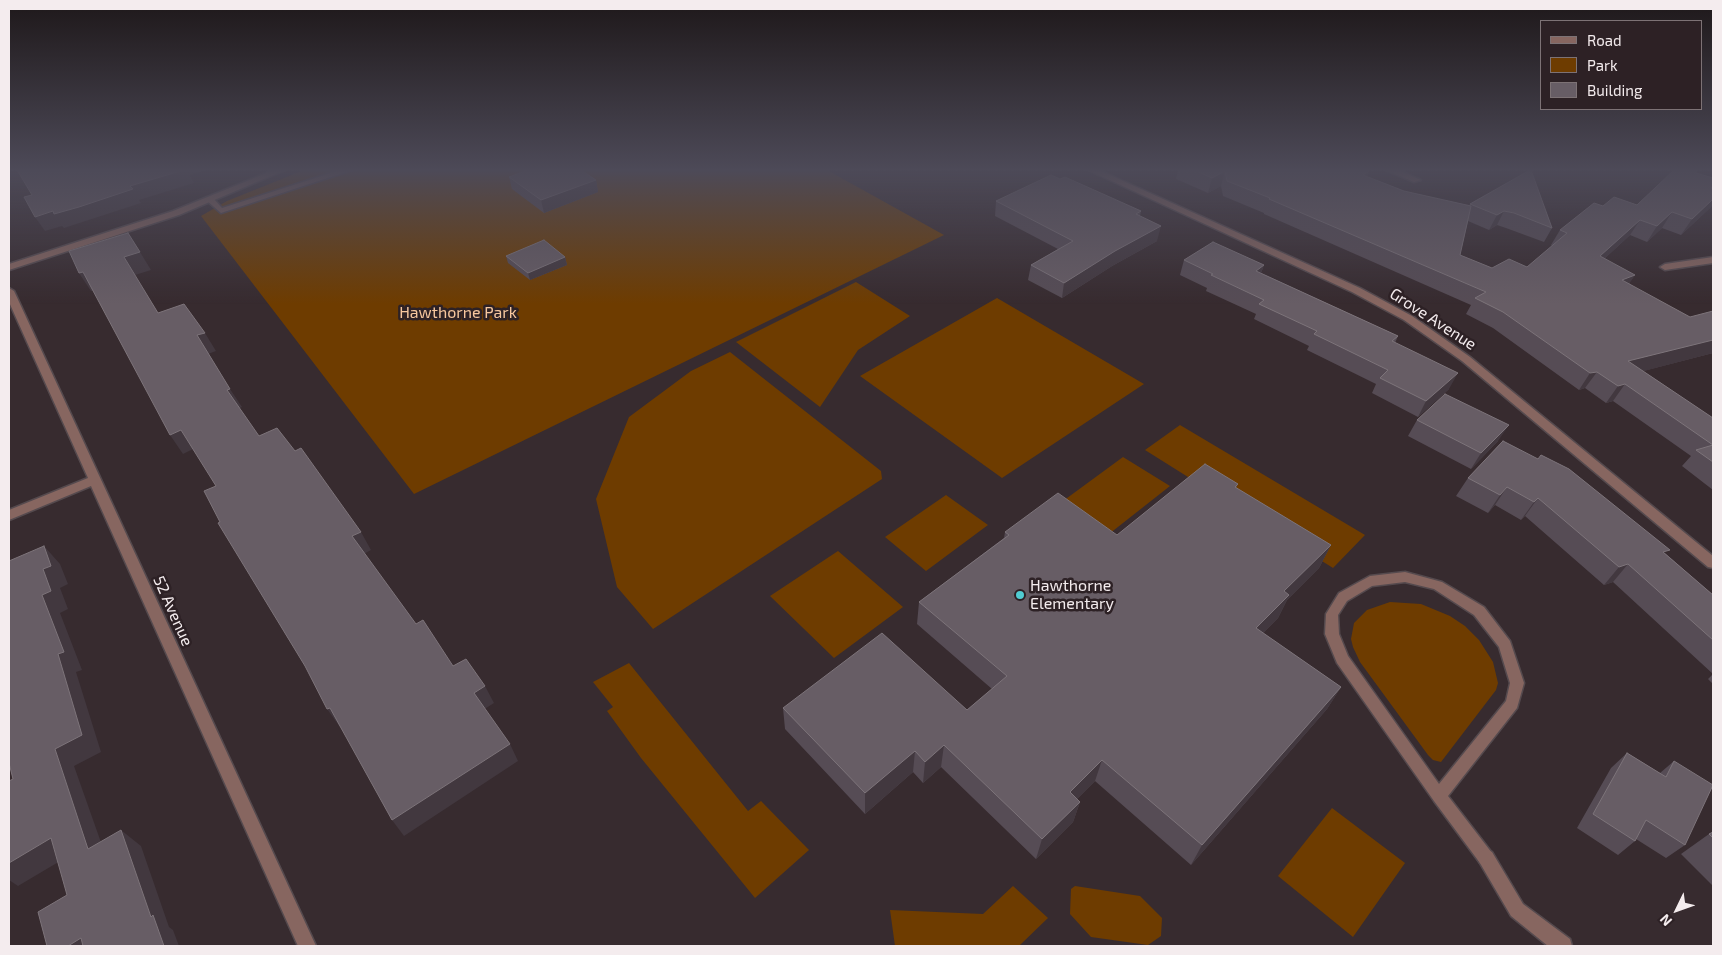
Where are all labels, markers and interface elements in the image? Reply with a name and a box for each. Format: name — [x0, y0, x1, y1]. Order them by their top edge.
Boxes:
legend — [1540, 20, 1702, 110]
text: Road — [1587, 31, 1622, 49]
text: Park — [1587, 56, 1618, 74]
text: Building — [1587, 81, 1642, 99]
street label: Grove Avenue — [1386, 284, 1480, 354]
park label: Hawthorne Park — [399, 303, 517, 323]
street label: 52 Avenue — [149, 573, 197, 649]
place label: Hawthorne Elementary — [1030, 576, 1114, 614]
marker: Hawthorne Elementary — [1014, 589, 1026, 601]
north arrow — [1652, 885, 1702, 935]
text: N — [1656, 911, 1675, 930]

